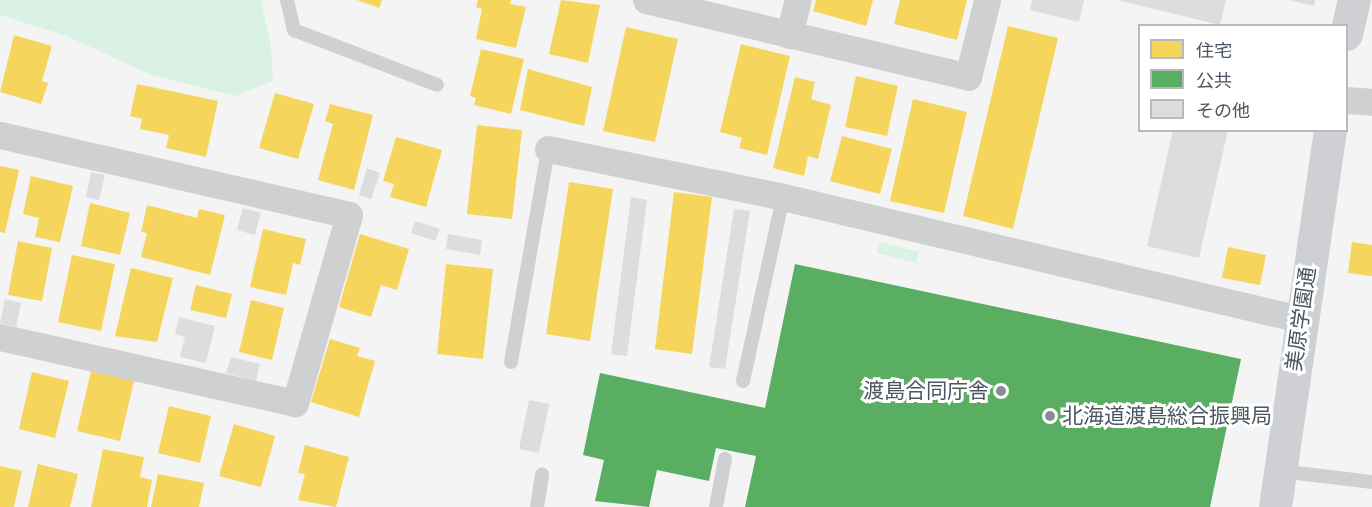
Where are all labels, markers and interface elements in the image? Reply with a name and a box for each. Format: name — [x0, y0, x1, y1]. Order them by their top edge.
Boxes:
legend — [1138, 24, 1348, 132]
text: 住宅 — [1196, 39, 1232, 63]
text: 公共 — [1196, 69, 1232, 93]
text: その他 — [1196, 99, 1250, 123]
street label: 美原学園通 — [1281, 265, 1321, 373]
place label: 渡島合同庁舎 — [863, 378, 989, 404]
marker: 渡島合同庁舎 — [994, 384, 1008, 398]
place label: 北海道渡島総合振興局 — [1062, 403, 1272, 429]
marker: 北海道渡島総合振興局 — [1043, 409, 1057, 423]

